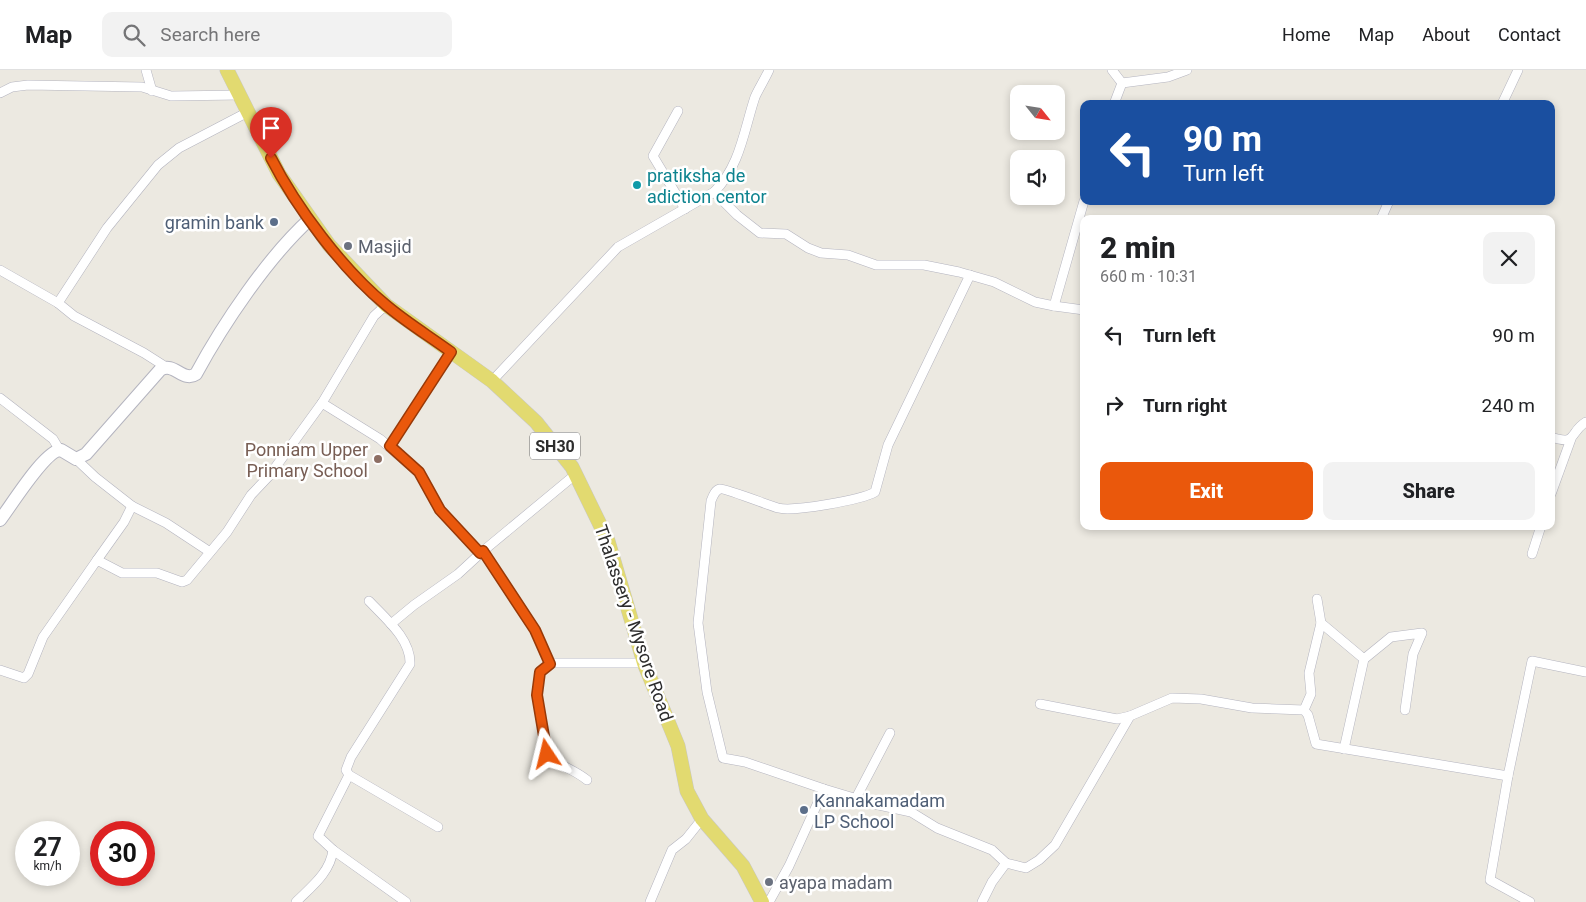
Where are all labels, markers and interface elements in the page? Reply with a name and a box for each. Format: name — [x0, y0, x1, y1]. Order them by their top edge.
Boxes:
search box — [102, 12, 452, 57]
text: Map — [25, 21, 72, 49]
icon: search — [120, 21, 148, 49]
text: Search here — [160, 23, 260, 46]
text: Home — [1282, 24, 1331, 45]
text: Map — [1359, 24, 1394, 45]
text: About — [1422, 24, 1470, 45]
text: Contact — [1498, 24, 1561, 45]
north arrow — [1010, 85, 1065, 140]
map controls — [1010, 85, 1065, 205]
pin — [250, 107, 292, 158]
icon: arrive — [257, 114, 285, 142]
text: 90 m — [1183, 119, 1262, 160]
icon: left — [1100, 120, 1165, 185]
button: sound — [1010, 150, 1065, 205]
text: Turn left — [1183, 161, 1264, 186]
place label: pratiksha de adiction centor — [647, 165, 767, 207]
marker: pratiksha de adiction centor — [631, 179, 643, 191]
place label: gramin bank — [165, 212, 265, 233]
marker: gramin bank — [268, 216, 280, 228]
text: 2 min — [1100, 230, 1176, 265]
button: close — [1483, 232, 1535, 284]
place label: Masjid — [358, 236, 412, 257]
marker: Masjid — [342, 240, 354, 252]
text: 660 m · 10:31 — [1100, 267, 1197, 286]
icon: left — [1100, 321, 1128, 349]
text: Turn left — [1143, 324, 1216, 347]
text: 90 m — [1492, 324, 1535, 347]
icon: right — [1100, 391, 1128, 419]
text: Turn right — [1143, 394, 1227, 417]
text: 240 m — [1482, 394, 1535, 417]
road number: SH30 — [530, 432, 580, 460]
place label: Ponniam Upper Primary School — [245, 439, 368, 481]
marker: Ponniam Upper Primary School — [372, 453, 384, 465]
button: Exit — [1100, 462, 1313, 520]
button: Share — [1323, 462, 1535, 520]
street label: Thalassery - Mysore Road — [590, 522, 678, 724]
position arrow — [520, 727, 572, 779]
place label: Kannakamadam LP School — [814, 790, 945, 832]
marker: Kannakamadam LP School — [798, 804, 810, 816]
speed limit sign: 30 — [90, 821, 155, 886]
text: 27 — [33, 833, 62, 862]
text: km/h — [33, 859, 62, 873]
place label: ayapa madam — [779, 872, 893, 893]
marker: ayapa madam — [763, 876, 775, 888]

